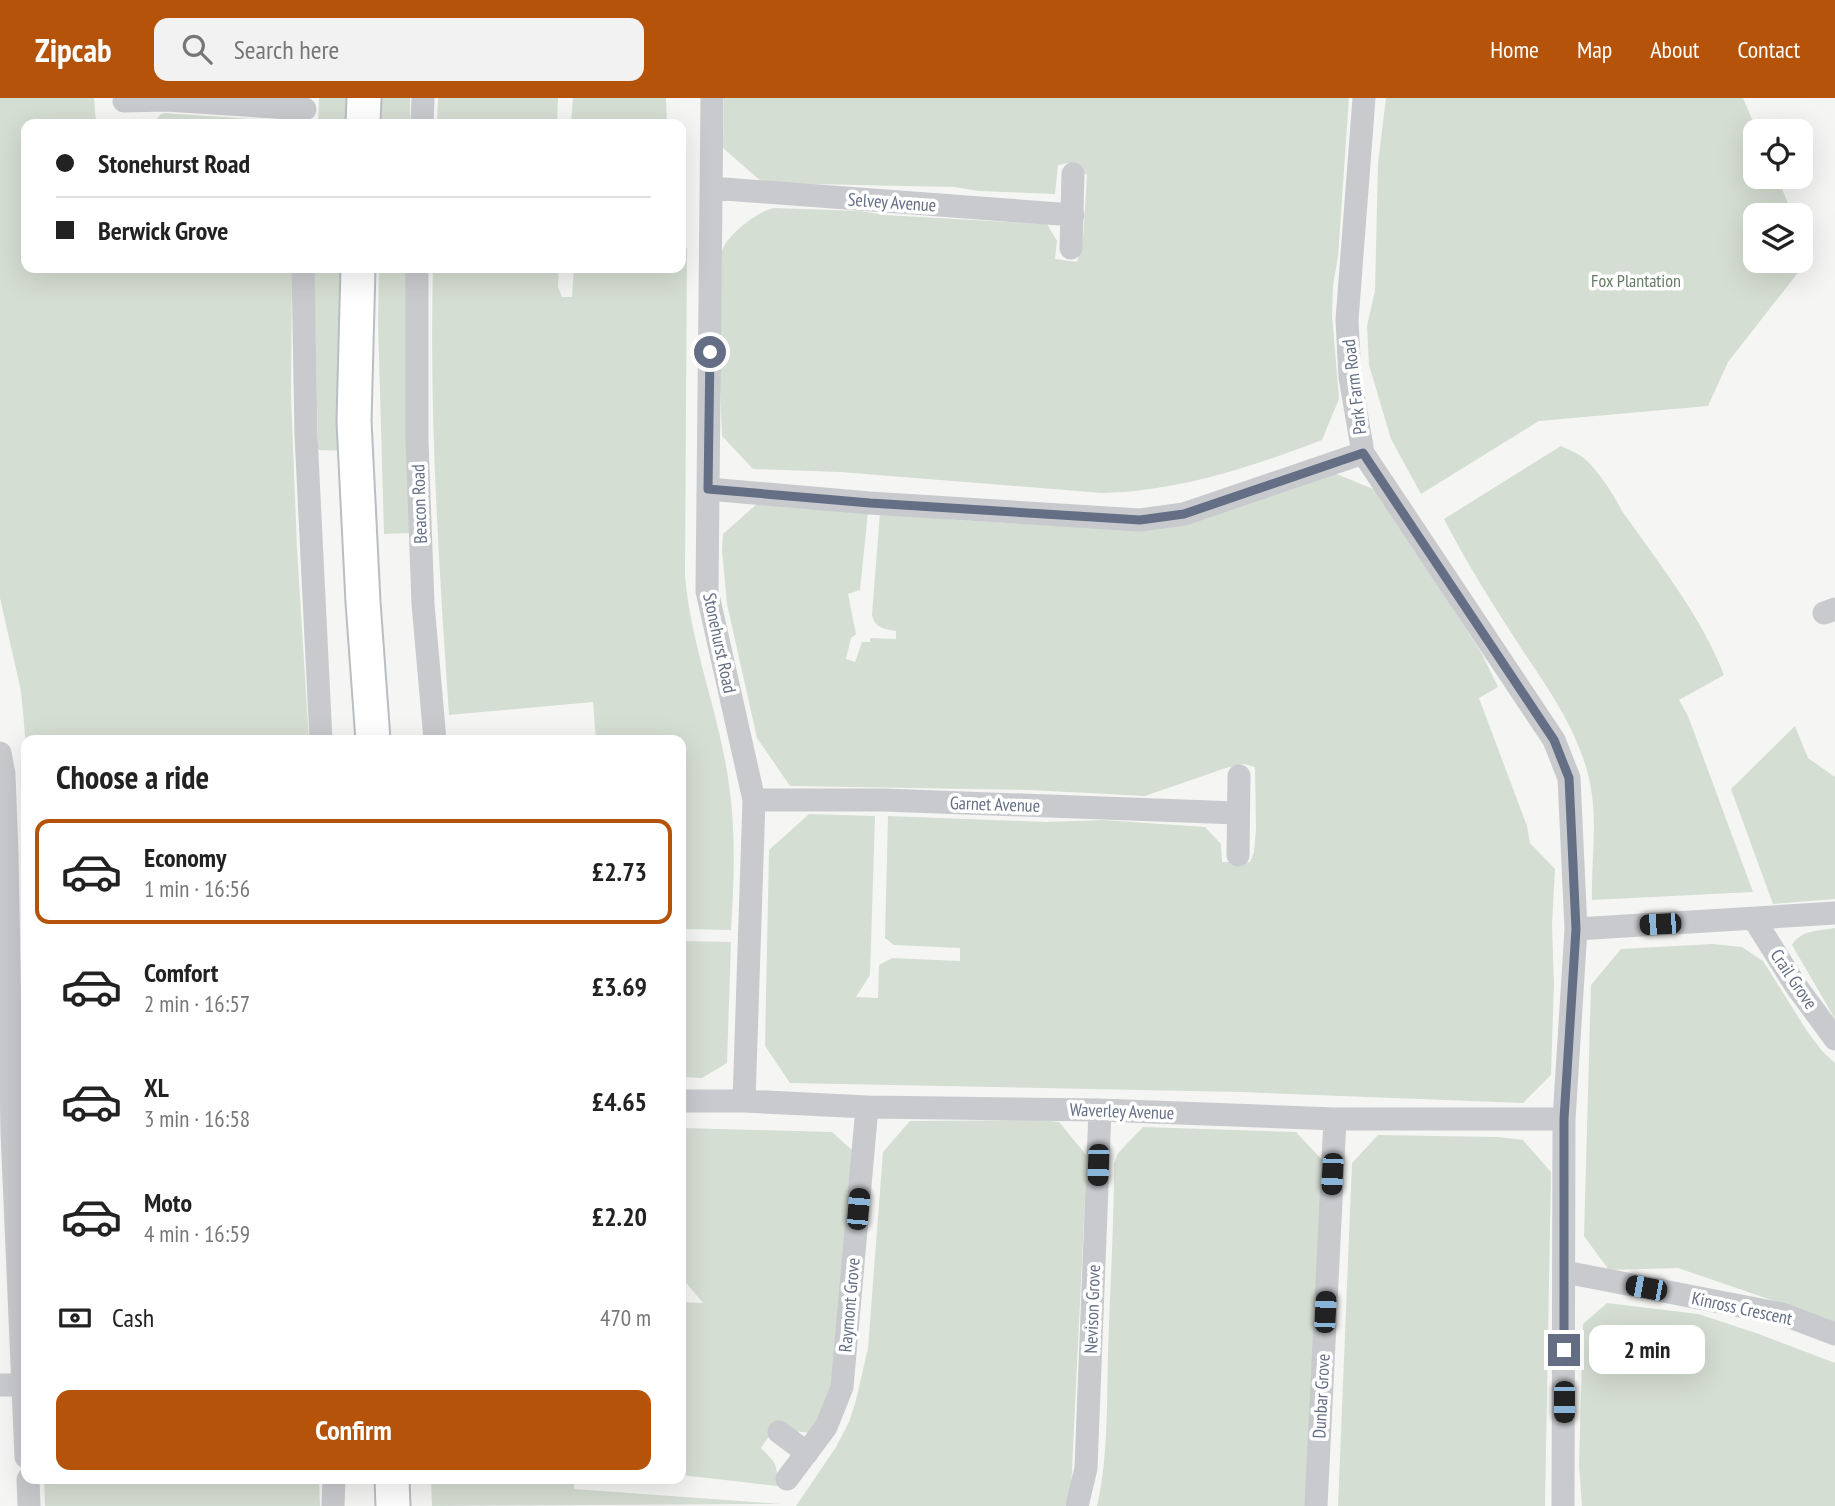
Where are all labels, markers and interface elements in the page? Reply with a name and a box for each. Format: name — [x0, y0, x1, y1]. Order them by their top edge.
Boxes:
search box — [154, 18, 644, 81]
text: Zipcab — [35, 28, 112, 71]
icon: search — [178, 30, 216, 68]
text: Search here — [234, 33, 339, 66]
text: Home — [1490, 34, 1539, 65]
text: Map — [1577, 34, 1612, 65]
text: About — [1650, 34, 1699, 65]
text: Contact — [1737, 34, 1800, 65]
map controls — [1743, 119, 1813, 273]
button: locate — [1743, 119, 1813, 189]
text: Stonehurst Road — [98, 147, 250, 180]
street label: Selvey Avenue — [847, 187, 937, 217]
button: layers — [1743, 203, 1813, 273]
text: Berwick Grove — [98, 214, 228, 247]
park label: Fox Plantation — [1591, 269, 1681, 292]
route start — [694, 336, 726, 368]
street label: Park Farm Road — [1337, 338, 1371, 436]
street label: Beacon Road — [406, 464, 432, 544]
street label: Stonehurst Road — [698, 591, 742, 695]
text: Choose a ride — [56, 756, 209, 798]
street label: Garnet Avenue — [950, 791, 1040, 817]
icon: car — [60, 840, 123, 903]
text: Economy — [144, 841, 226, 874]
text: £2.73 — [592, 855, 647, 888]
text: 1 min · 16:56 — [144, 874, 250, 903]
car — [1639, 912, 1682, 936]
street label: Crail Grove — [1765, 944, 1823, 1014]
icon: car — [60, 955, 123, 1018]
text: Comfort — [144, 956, 218, 989]
text: £3.69 — [592, 970, 647, 1003]
text: 2 min · 16:57 — [144, 989, 250, 1018]
icon: car — [60, 1070, 123, 1133]
text: XL — [144, 1071, 169, 1104]
text: £4.65 — [592, 1085, 647, 1118]
street label: Waverley Avenue — [1069, 1098, 1175, 1124]
text: 3 min · 16:58 — [144, 1104, 250, 1133]
car — [1087, 1144, 1110, 1186]
car — [1321, 1152, 1344, 1196]
icon: car — [60, 1185, 123, 1248]
text: Moto — [144, 1186, 192, 1219]
car — [846, 1187, 871, 1231]
text: £2.20 — [592, 1200, 647, 1233]
text: 4 min · 16:59 — [144, 1219, 250, 1248]
street label: Raymont Grove — [833, 1257, 865, 1353]
street label: Nevison Grove — [1079, 1264, 1105, 1354]
car — [1624, 1274, 1669, 1302]
street label: Kinross Crescent — [1690, 1286, 1794, 1330]
car — [1314, 1290, 1337, 1334]
icon: cash — [56, 1299, 94, 1337]
text: Cash — [112, 1301, 154, 1334]
text: 470 m — [600, 1303, 651, 1332]
callout: 2 min — [1588, 1326, 1704, 1374]
route end — [1548, 1334, 1580, 1366]
text: 2 min — [1624, 1335, 1670, 1364]
street label: Dunbar Grove — [1307, 1353, 1335, 1439]
car — [1554, 1381, 1575, 1423]
button: Confirm — [56, 1390, 651, 1470]

